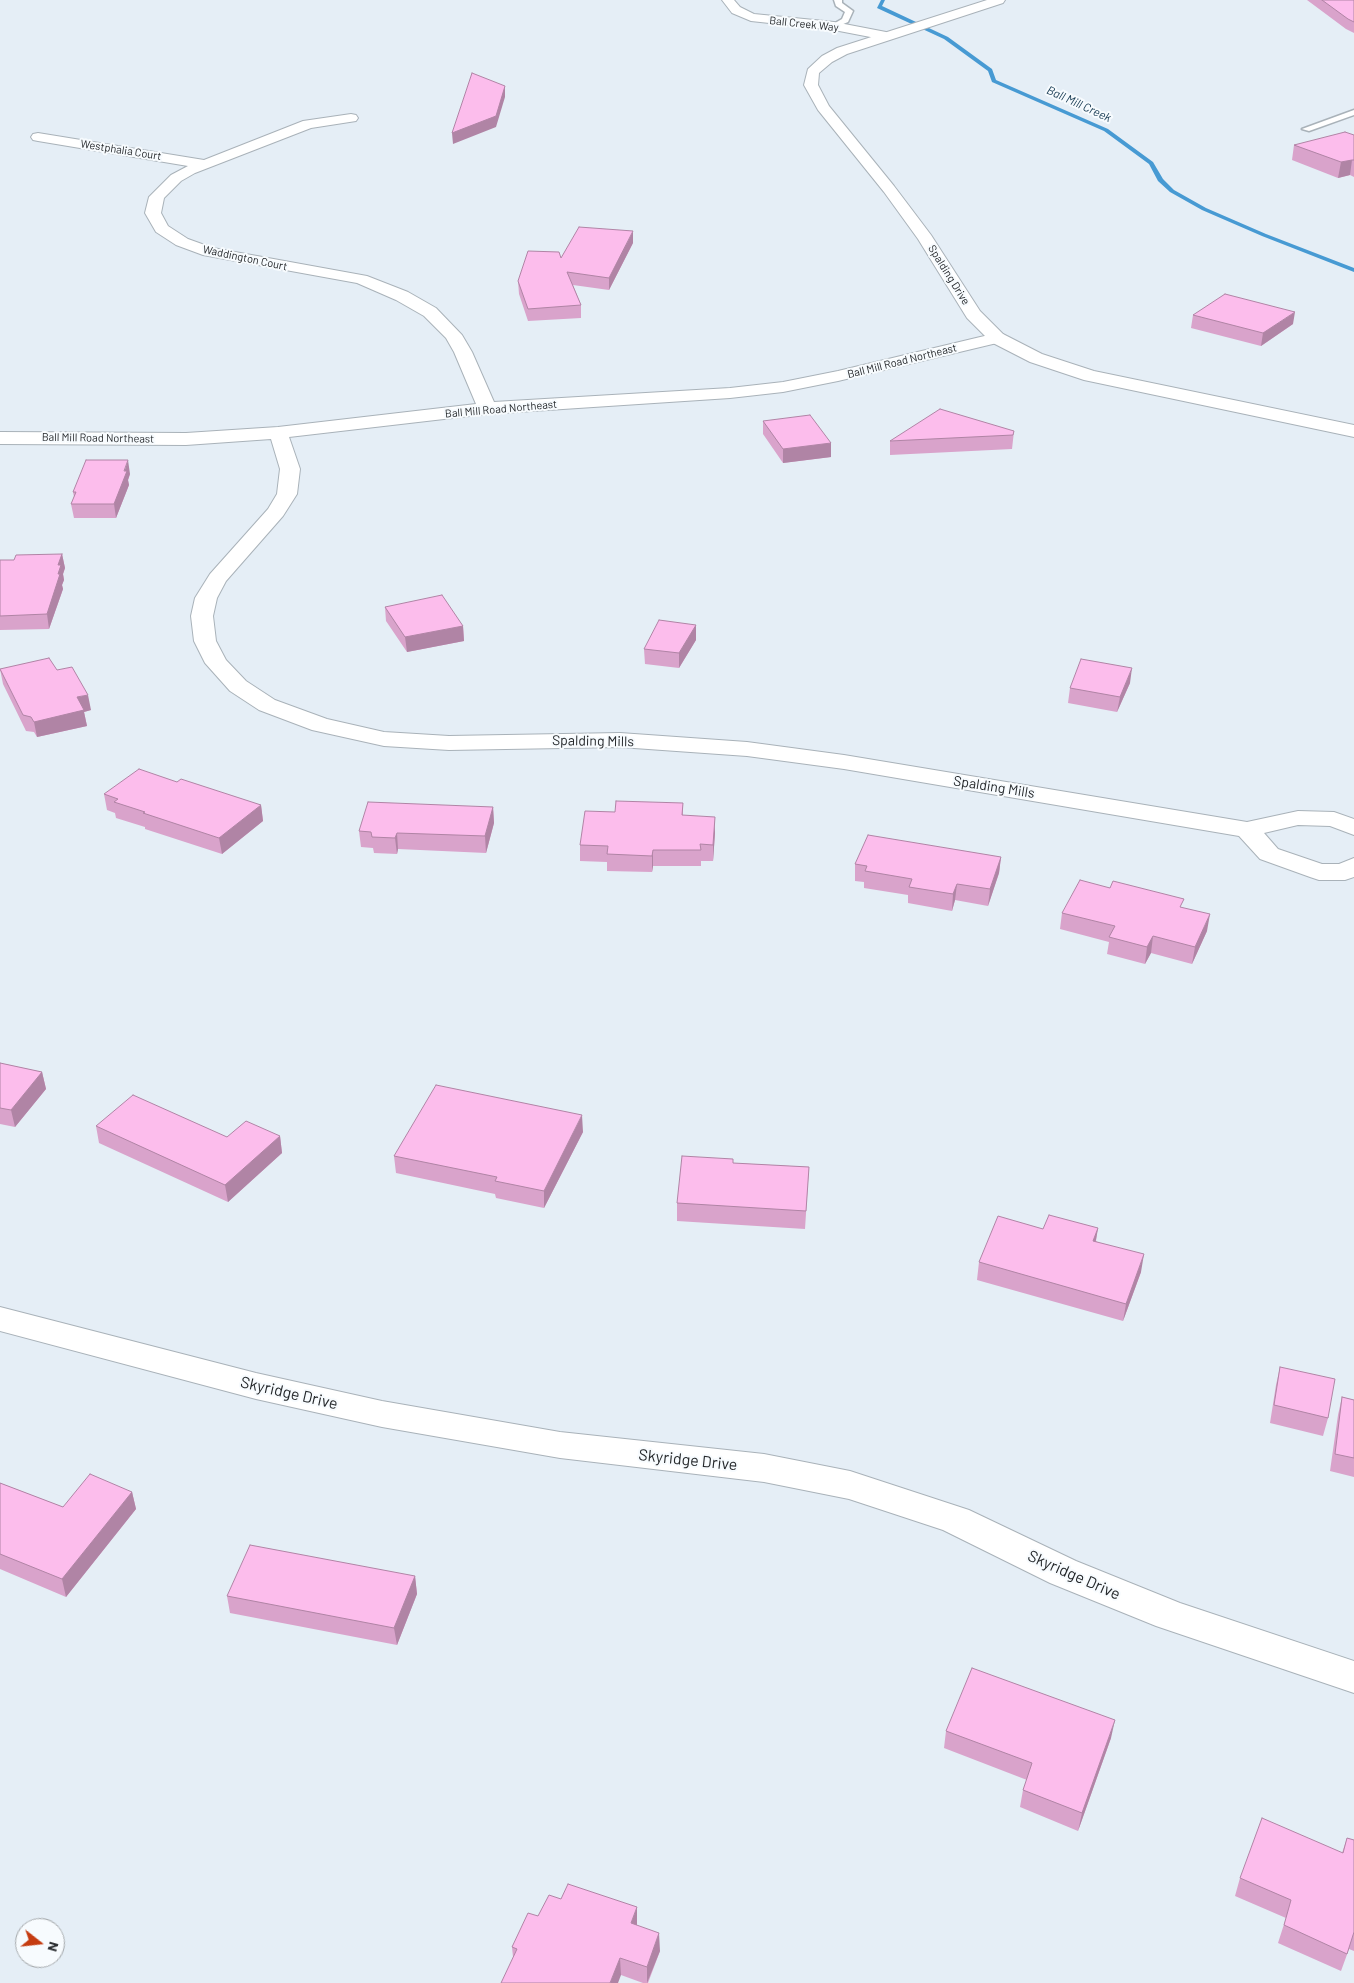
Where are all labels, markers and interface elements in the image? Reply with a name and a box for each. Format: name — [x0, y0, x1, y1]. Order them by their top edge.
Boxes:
street label: Ball Creek Way — [769, 14, 839, 34]
water label: Ball Mill Creek — [1044, 83, 1114, 125]
street label: Westphalia Court — [80, 137, 162, 163]
street label: Waddington Court — [202, 243, 288, 273]
street label: Spalding Drive — [925, 243, 973, 307]
street label: Ball Mill Road Northeast — [846, 341, 958, 381]
street label: Ball Mill Road Northeast — [444, 398, 558, 420]
street label: Ball Mill Road Northeast — [42, 430, 154, 446]
street label: Spalding Mills — [552, 732, 634, 750]
street label: Spalding Mills — [952, 772, 1036, 802]
street label: Skyridge Drive — [238, 1372, 340, 1414]
street label: Skyridge Drive — [638, 1445, 738, 1475]
street label: Skyridge Drive — [1025, 1546, 1123, 1604]
north arrow — [15, 1918, 65, 1968]
text: N — [44, 1940, 63, 1954]

